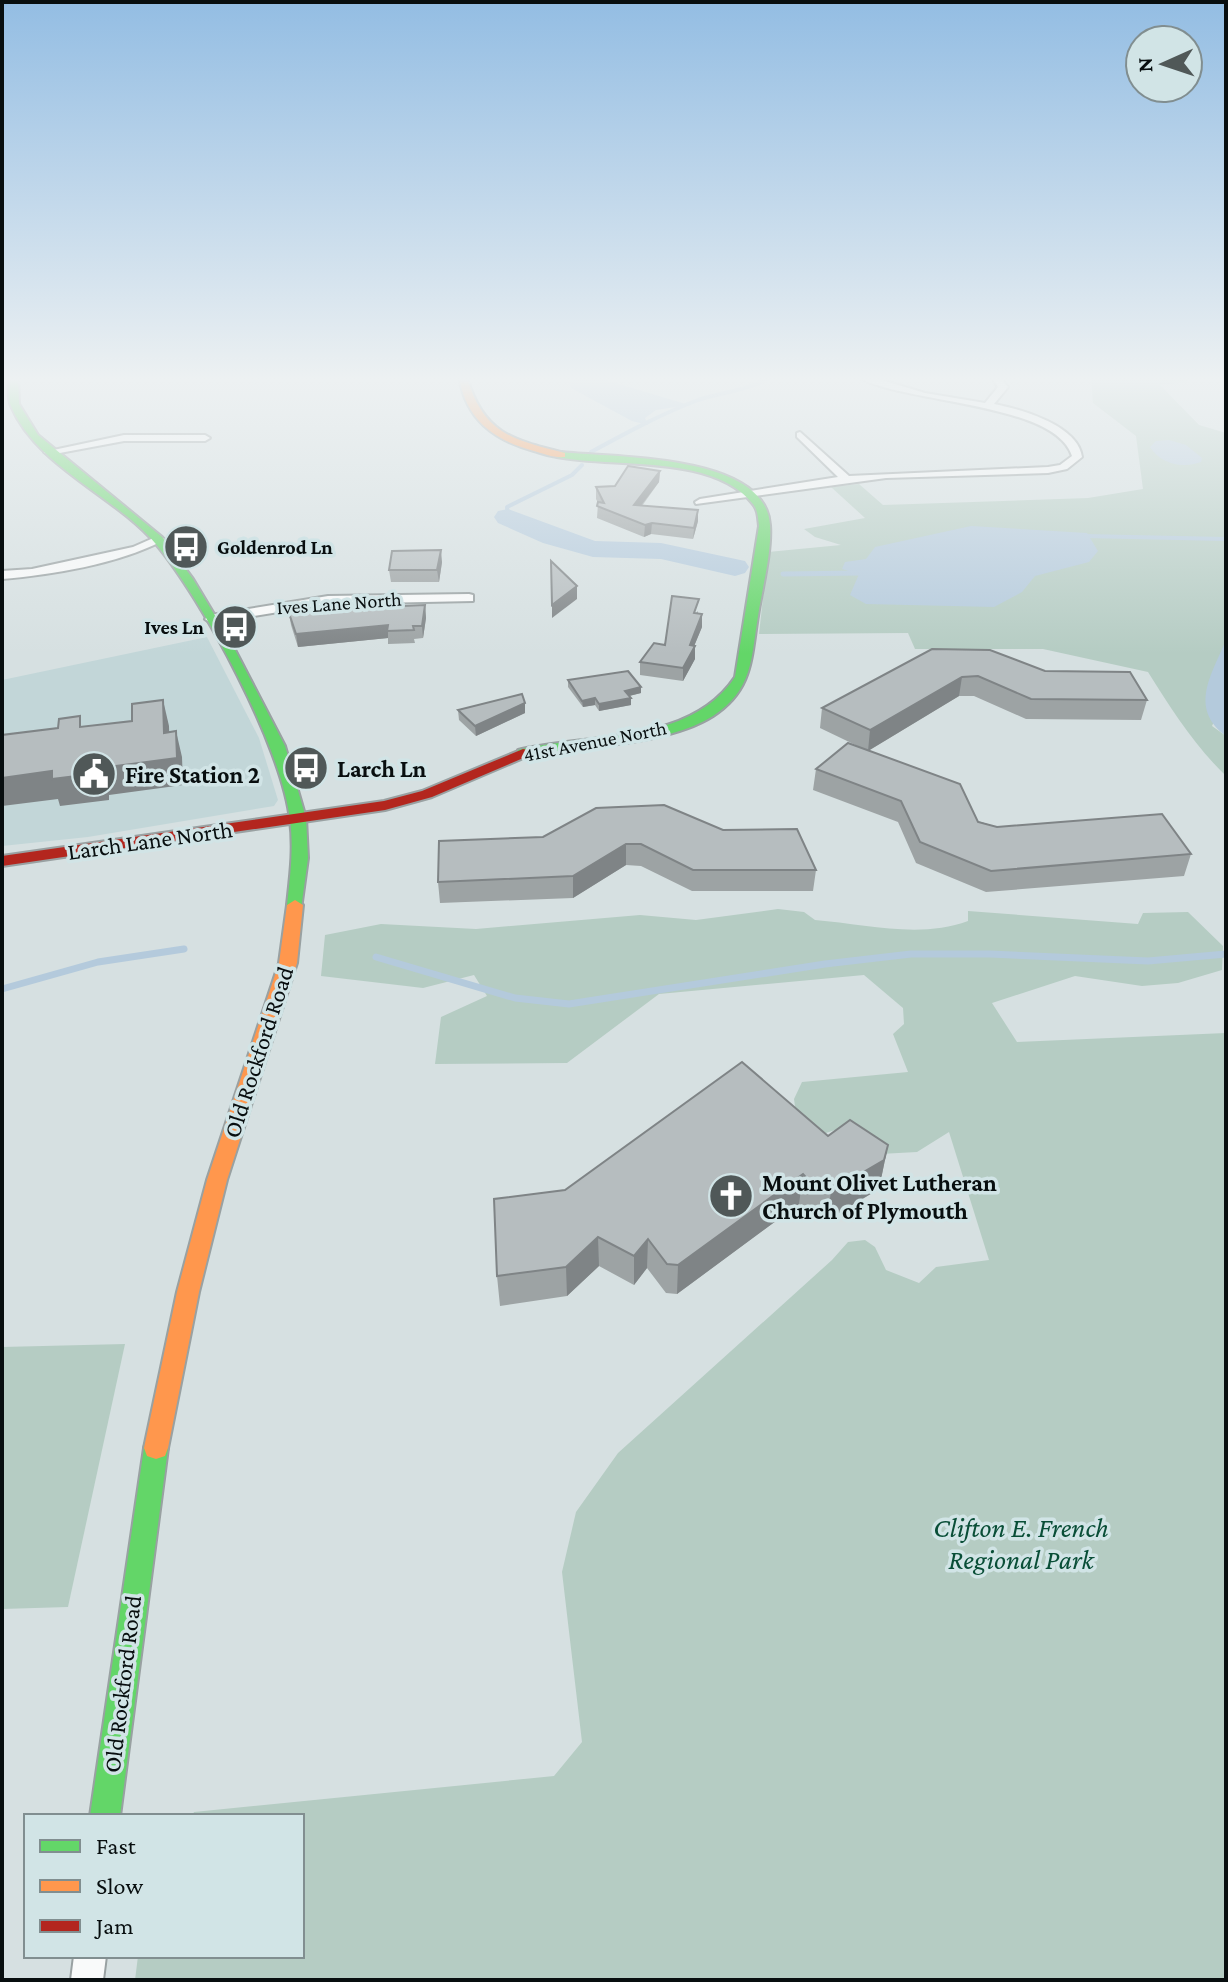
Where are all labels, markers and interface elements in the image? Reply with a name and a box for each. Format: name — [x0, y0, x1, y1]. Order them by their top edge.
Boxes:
north arrow — [1124, 24, 1204, 104]
text: N — [1132, 57, 1157, 73]
bus stop icon: Goldenrod Ln — [162, 523, 210, 571]
place label: Goldenrod Ln — [217, 536, 333, 558]
street label: Ives Lane North — [276, 588, 403, 618]
bus stop icon: Ives Ln — [211, 603, 259, 651]
place label: Ives Ln — [144, 616, 205, 638]
street label: 41st Avenue North — [522, 716, 669, 766]
bus stop icon: Larch Ln — [282, 744, 330, 792]
public building icon: Fire Station 2 — [70, 750, 118, 798]
place label: Larch Ln — [337, 755, 427, 782]
place label: Fire Station 2 — [125, 761, 260, 788]
street label: Larch Lane North — [66, 815, 234, 865]
street label: Old Rockford Road — [218, 963, 299, 1141]
place label: Mount Olivet Lutheran Church of Plymouth — [762, 1169, 997, 1224]
church icon: Mount Olivet Lutheran Church of Plymouth — [707, 1172, 755, 1220]
park label: Clifton E. French Regional Park — [933, 1512, 1109, 1575]
street label: Old Rockford Road — [98, 1593, 146, 1774]
legend — [24, 1814, 304, 1958]
text: Fast — [96, 1832, 137, 1859]
text: Slow — [96, 1872, 143, 1899]
text: Jam — [94, 1912, 134, 1939]

